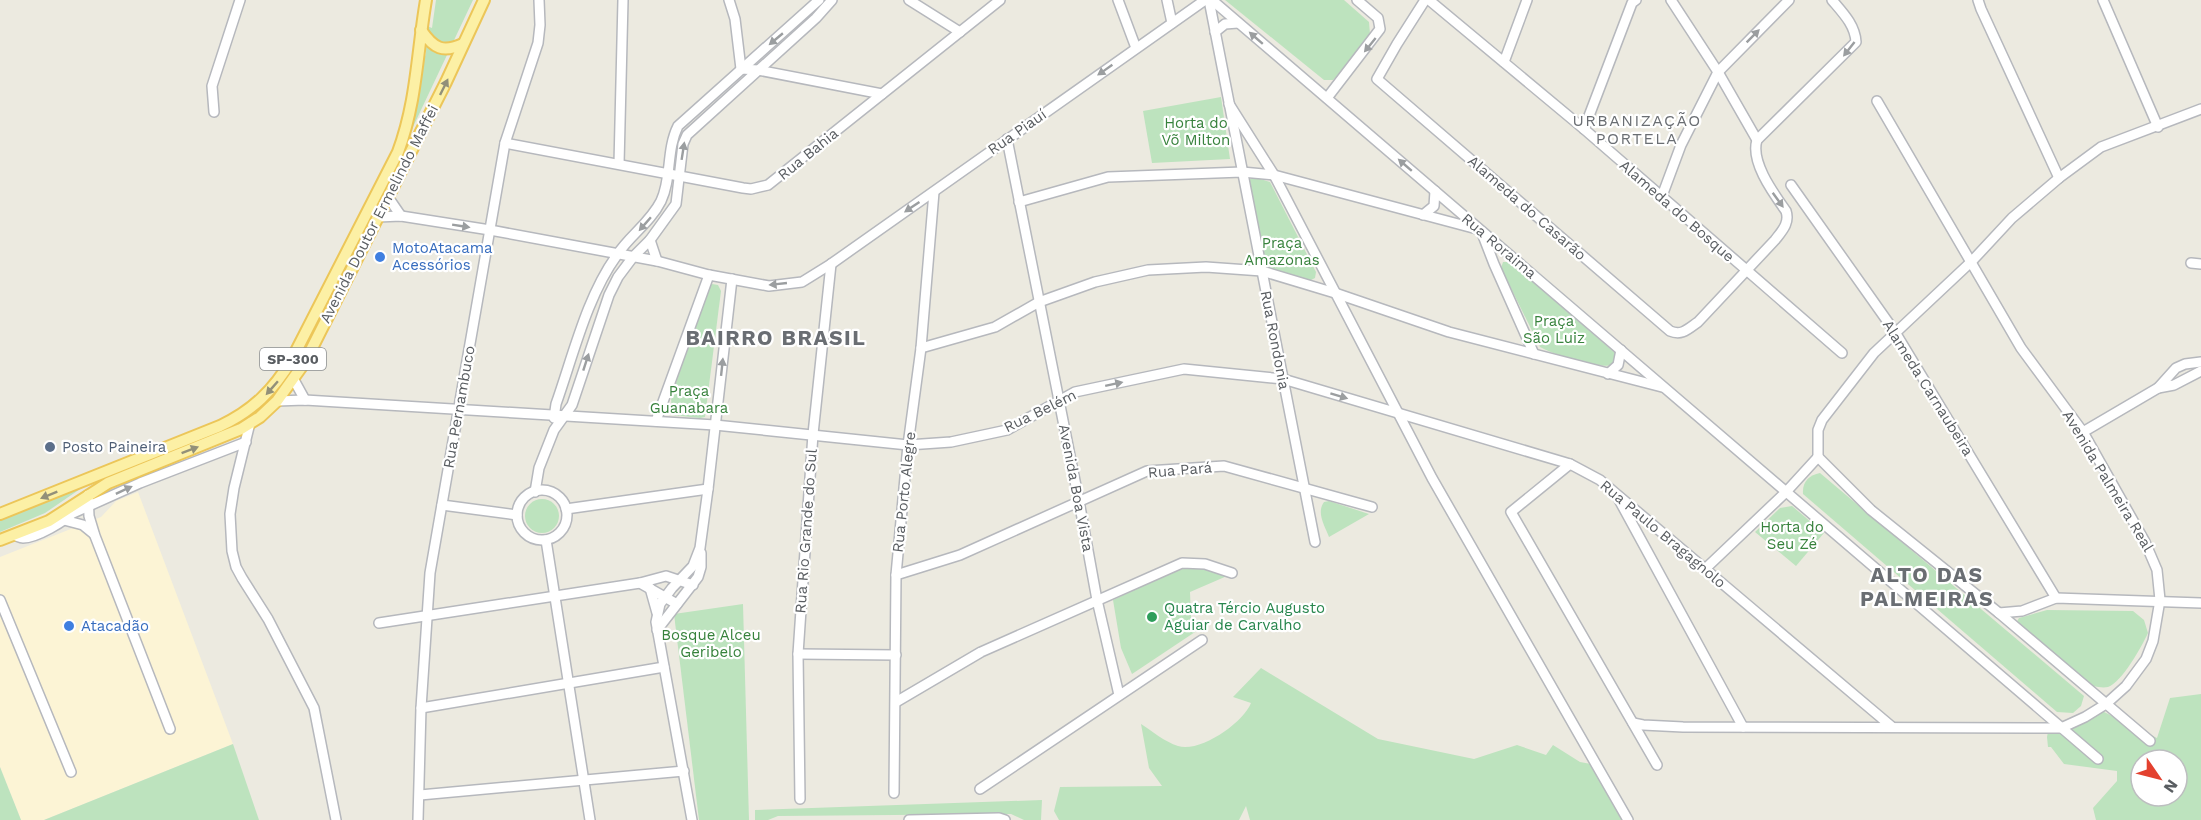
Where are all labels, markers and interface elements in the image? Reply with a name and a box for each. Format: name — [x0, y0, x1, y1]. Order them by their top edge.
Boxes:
one-way arrow — [1746, 29, 1761, 43]
one-way arrow — [769, 32, 784, 45]
one-way arrow — [1249, 32, 1264, 45]
one-way arrow — [1363, 37, 1376, 53]
one-way arrow — [1843, 41, 1856, 57]
one-way arrow — [1097, 64, 1113, 75]
one-way arrow — [439, 78, 448, 95]
street label: Avenida Doutor Ermelindo Maffei — [316, 102, 442, 326]
street label: Rua Piauí — [984, 105, 1050, 159]
district label: URBANIZAÇÃO PORTELA — [1572, 111, 1702, 148]
park label: Horta do Võ Milton — [1162, 114, 1230, 149]
street label: Rua Bahia — [774, 124, 842, 184]
one-way arrow — [678, 142, 687, 161]
street label: Alameda do Casarão — [1464, 152, 1590, 264]
street label: Alameda do Bosque — [1616, 156, 1738, 266]
one-way arrow — [1398, 159, 1413, 172]
one-way arrow — [1772, 192, 1784, 207]
one-way arrow — [904, 201, 920, 213]
street label: Rua Roraima — [1458, 209, 1540, 283]
one-way arrow — [639, 216, 652, 231]
one-way arrow — [452, 221, 471, 230]
park label: Praça Amazonas — [1244, 234, 1320, 269]
place label: MotoAtacama Acessórios — [392, 239, 493, 274]
marker: MotoAtacama Acessórios — [373, 250, 387, 264]
one-way arrow — [768, 280, 787, 289]
street label: Rua Rondonia — [1257, 289, 1294, 392]
park label: Praça São Luiz — [1523, 312, 1585, 347]
street label: Alameda Carnaubeira — [1879, 317, 1977, 460]
district label: BAIRRO BRASIL — [686, 325, 866, 350]
street label: Rua Pernambuco — [439, 344, 479, 470]
road number: SP-300 — [260, 348, 326, 370]
one-way arrow — [582, 353, 592, 371]
one-way arrow — [717, 357, 727, 376]
one-way arrow — [1105, 378, 1124, 388]
one-way arrow — [265, 381, 279, 396]
park label: Praça Guanabara — [650, 382, 729, 417]
street label: Rua Belém — [1001, 386, 1079, 436]
one-way arrow — [1330, 392, 1348, 401]
street label: Avenida Palmeira Real — [2059, 407, 2158, 555]
street label: Avenida Boa Vista — [1055, 423, 1097, 554]
street label: Rua Porto Alegre — [889, 431, 919, 553]
place label: Posto Paineira — [62, 438, 167, 456]
marker: Posto Paineira — [43, 440, 57, 454]
one-way arrow — [181, 445, 199, 455]
street label: Rua Rio Grande do Sul — [791, 448, 821, 614]
street label: Rua Pará — [1147, 458, 1213, 482]
street label: Rua Paulo Bragagnolo — [1597, 476, 1729, 592]
one-way arrow — [116, 485, 133, 494]
one-way arrow — [40, 491, 58, 500]
park label: Horta do Seu Zé — [1760, 518, 1824, 553]
district label: ALTO DAS PALMEIRAS — [1860, 562, 1994, 611]
place label: Quatra Tércio Augusto Aguiar de Carvalho — [1164, 599, 1325, 634]
marker: Quatra Tércio Augusto Aguiar de Carvalho — [1145, 610, 1159, 624]
place label: Atacadão — [81, 617, 149, 635]
marker: Atacadão — [62, 619, 76, 633]
park label: Bosque Alceu Geribelo — [661, 626, 761, 661]
north arrow — [2129, 748, 2189, 808]
text: N — [2160, 776, 2182, 797]

